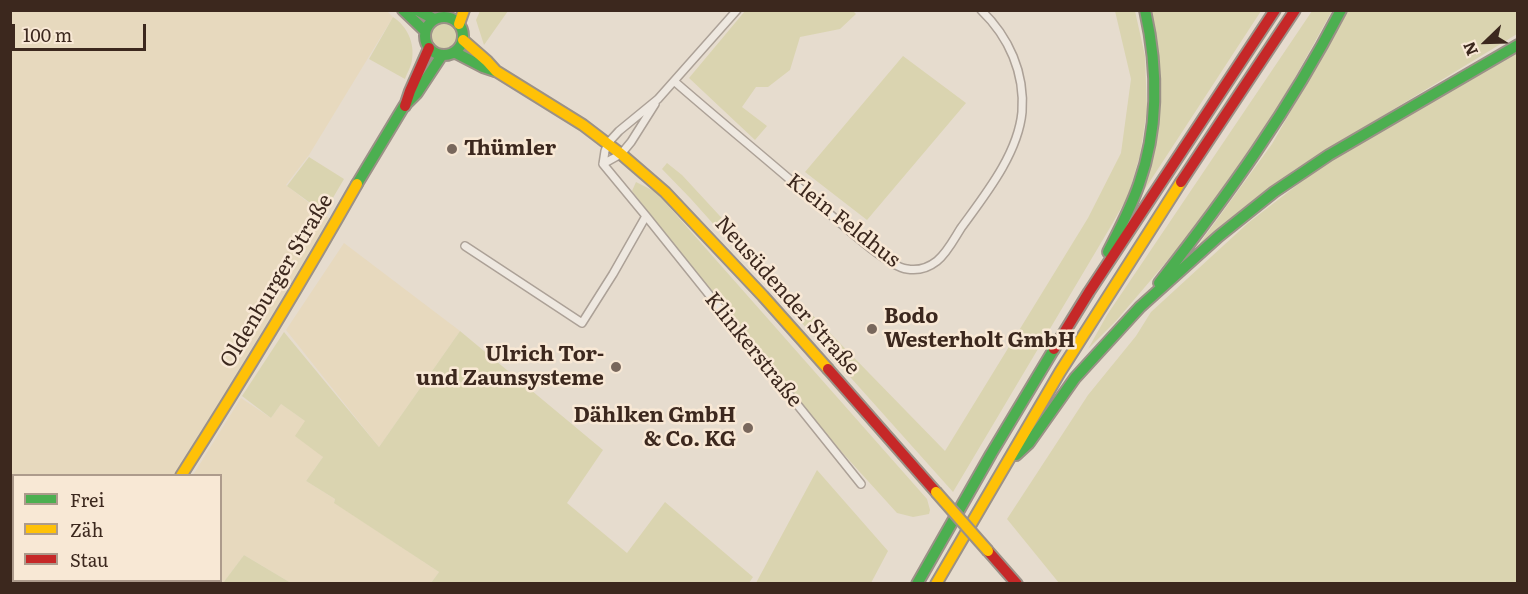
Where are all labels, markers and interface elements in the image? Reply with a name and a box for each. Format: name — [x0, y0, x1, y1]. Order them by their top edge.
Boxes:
scale bar — [15, 12, 148, 50]
north arrow — [1456, 12, 1516, 72]
text: 100 m — [23, 21, 72, 48]
text: N — [1456, 38, 1483, 60]
place label: Thümler — [464, 136, 556, 162]
marker: Thümler — [445, 142, 459, 156]
street label: Klein Feldhus — [781, 169, 905, 273]
street label: Oldenburger Straße — [215, 190, 339, 372]
street label: Neusüdender Straße — [709, 212, 865, 380]
street label: Klinkerstraße — [699, 287, 807, 413]
place label: Bodo Westerholt GmbH — [884, 304, 1075, 354]
marker: Bodo Westerholt GmbH — [865, 322, 879, 336]
place label: Ulrich Tor- und Zaunsysteme — [416, 342, 604, 392]
marker: Ulrich Tor- und Zaunsysteme — [609, 360, 623, 374]
place label: Dählken GmbH & Co. KG — [573, 403, 736, 453]
marker: Dählken GmbH & Co. KG — [741, 421, 755, 435]
legend — [12, 474, 222, 582]
text: Frei — [70, 486, 104, 513]
text: Zäh — [70, 516, 103, 543]
text: Stau — [70, 546, 108, 573]

